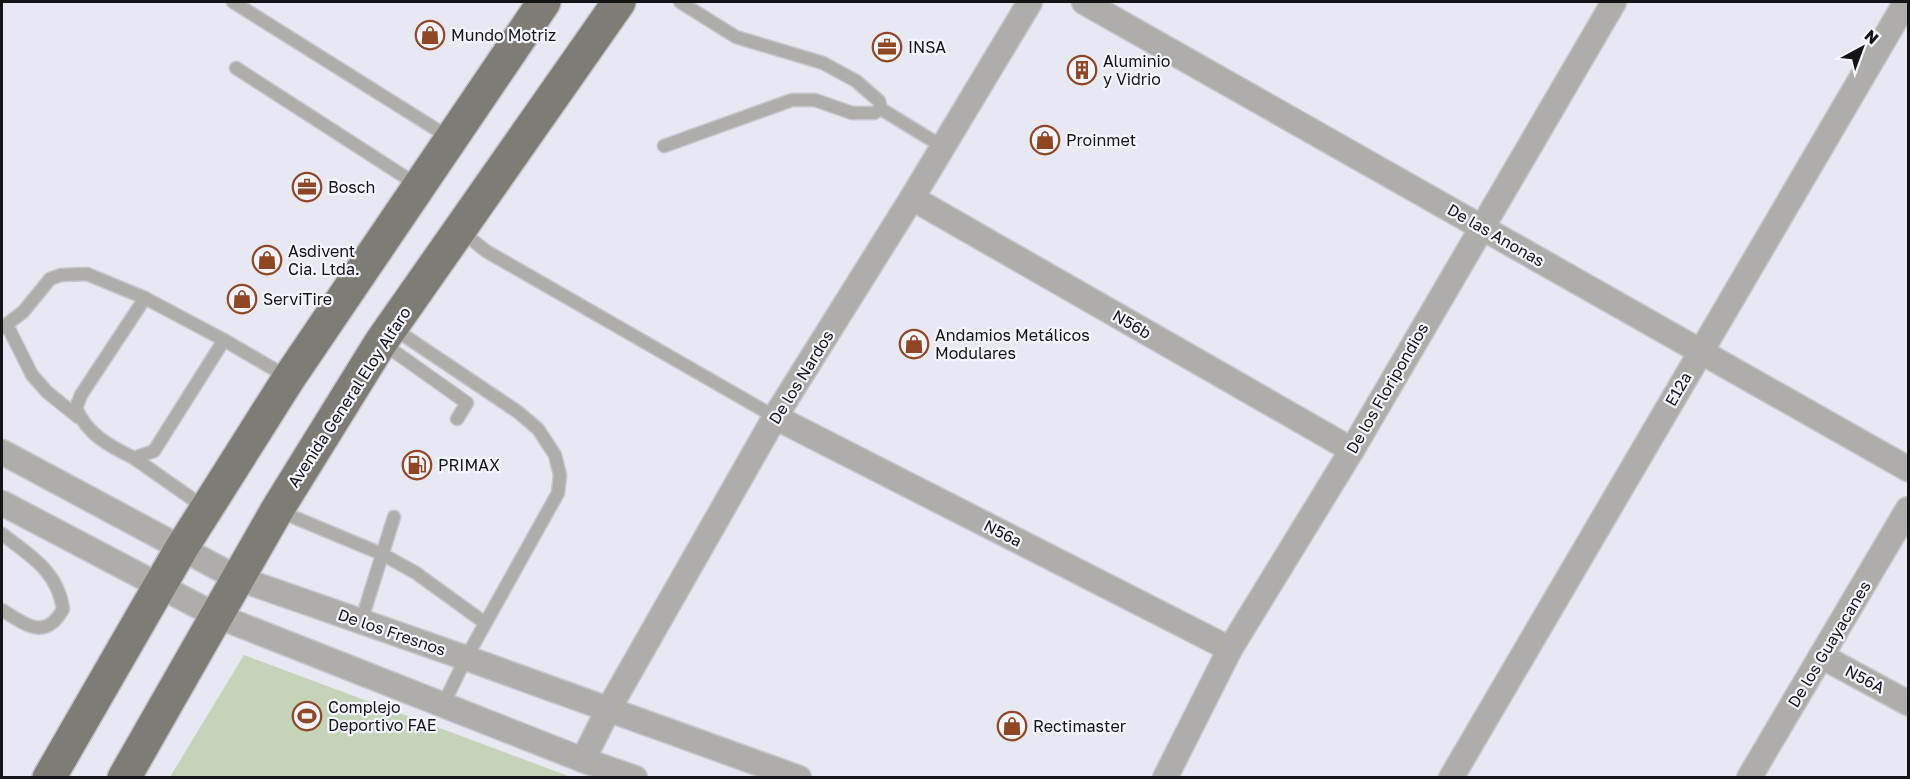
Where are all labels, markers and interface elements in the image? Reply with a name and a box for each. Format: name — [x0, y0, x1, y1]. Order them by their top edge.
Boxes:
north arrow — [1832, 18, 1892, 78]
shop icon: Mundo Motriz — [414, 19, 446, 51]
place label: Mundo Motriz — [451, 25, 556, 45]
text: N — [1861, 25, 1883, 48]
office icon: INSA — [871, 31, 903, 63]
place label: INSA — [908, 37, 946, 57]
place label: Aluminio y Vidrio — [1103, 51, 1170, 89]
building icon: Aluminio y Vidrio — [1066, 54, 1098, 86]
shop icon: Proinmet — [1029, 124, 1061, 156]
place label: Proinmet — [1066, 130, 1136, 150]
office icon: Bosch — [291, 171, 323, 203]
place label: Bosch — [328, 177, 375, 197]
street label: De las Anonas — [1444, 199, 1548, 271]
place label: Asdivent Cia. Ltda. — [288, 241, 360, 279]
shop icon: Asdivent Cia. Ltda. — [251, 244, 283, 276]
shop icon: ServiTire — [226, 283, 258, 315]
place label: ServiTire — [263, 289, 332, 309]
street label: Avenida General Eloy Alfaro — [283, 303, 415, 491]
street label: N56b — [1109, 305, 1155, 343]
street label: De los Floripondios — [1341, 319, 1433, 457]
place label: Andamios Metálicos Modulares — [935, 325, 1090, 363]
street label: De los Nardos — [764, 326, 838, 428]
shop icon: Andamios Metálicos Modulares — [898, 328, 930, 360]
street label: E12a — [1660, 368, 1696, 410]
fuel station icon: PRIMAX — [401, 449, 433, 481]
place label: PRIMAX — [438, 455, 500, 475]
street label: N56a — [981, 515, 1025, 551]
street label: De los Guayacanes — [1783, 577, 1875, 711]
street label: De los Fresnos — [335, 604, 449, 660]
street label: N56A — [1842, 660, 1888, 698]
place label: Complejo Deportivo FAE — [328, 697, 436, 735]
sports icon: Complejo Deportivo FAE — [291, 700, 323, 732]
shop icon: Rectimaster — [996, 710, 1028, 742]
place label: Rectimaster — [1033, 716, 1126, 736]

